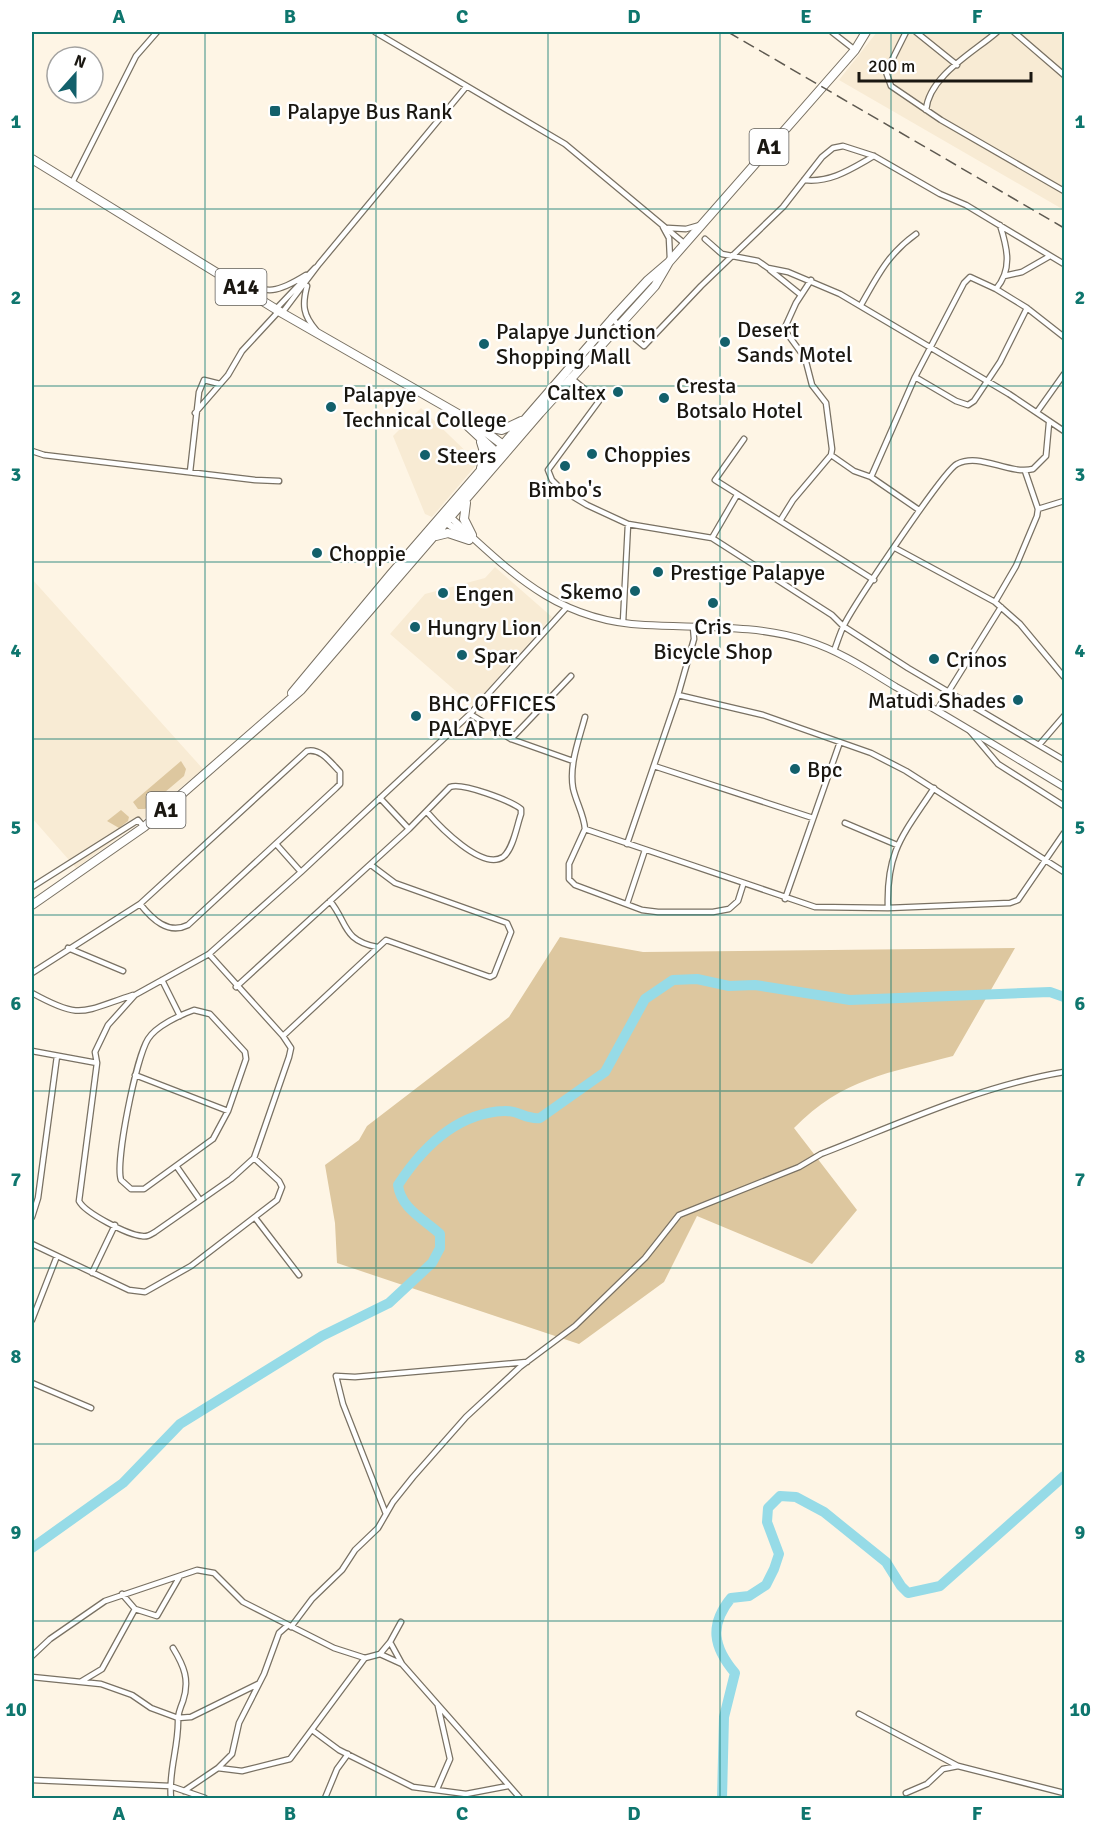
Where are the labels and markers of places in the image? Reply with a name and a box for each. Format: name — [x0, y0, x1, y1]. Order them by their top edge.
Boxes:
place label: Palapye Bus Rank — [287, 98, 452, 125]
marker: Palapye Bus Rank — [268, 104, 282, 118]
place label: Desert Sands Motel — [737, 316, 852, 368]
place label: Palapye Junction Shopping Mall — [496, 318, 656, 370]
marker: Desert Sands Motel — [718, 335, 732, 349]
marker: Palapye Junction Shopping Mall — [477, 337, 491, 351]
place label: Cresta Botsalo Hotel — [676, 372, 803, 424]
place label: Caltex — [547, 379, 606, 406]
place label: Palapye Technical College — [343, 381, 507, 433]
marker: Caltex — [611, 385, 625, 399]
marker: Cresta Botsalo Hotel — [657, 391, 671, 405]
marker: Palapye Technical College — [324, 400, 338, 414]
place label: Choppies — [604, 441, 691, 468]
place label: Steers — [437, 442, 496, 469]
marker: Choppies — [585, 447, 599, 461]
marker: Steers — [418, 448, 432, 462]
marker: Bimbo's — [558, 459, 572, 473]
place label: Bimbo's — [528, 476, 602, 503]
place label: Choppie — [329, 540, 406, 567]
marker: Choppie — [310, 546, 324, 560]
place label: Prestige Palapye — [670, 559, 825, 586]
marker: Prestige Palapye — [651, 565, 665, 579]
place label: Skemo — [560, 578, 623, 605]
place label: Engen — [455, 580, 514, 607]
marker: Skemo — [628, 584, 642, 598]
marker: Engen — [436, 586, 450, 600]
marker: Cris Bicycle Shop — [706, 596, 720, 610]
place label: Cris Bicycle Shop — [653, 613, 773, 665]
place label: Hungry Lion — [427, 614, 542, 641]
marker: Hungry Lion — [408, 620, 422, 634]
place label: Spar — [474, 642, 517, 669]
place label: Crinos — [946, 646, 1007, 673]
marker: Spar — [455, 648, 469, 662]
marker: Crinos — [927, 652, 941, 666]
place label: Matudi Shades — [868, 687, 1006, 714]
place label: BHC OFFICES PALAPYE — [428, 690, 556, 742]
marker: Matudi Shades — [1011, 693, 1025, 707]
marker: BHC OFFICES PALAPYE — [409, 709, 423, 723]
place label: Bpc — [807, 756, 842, 783]
marker: Bpc — [788, 762, 802, 776]

